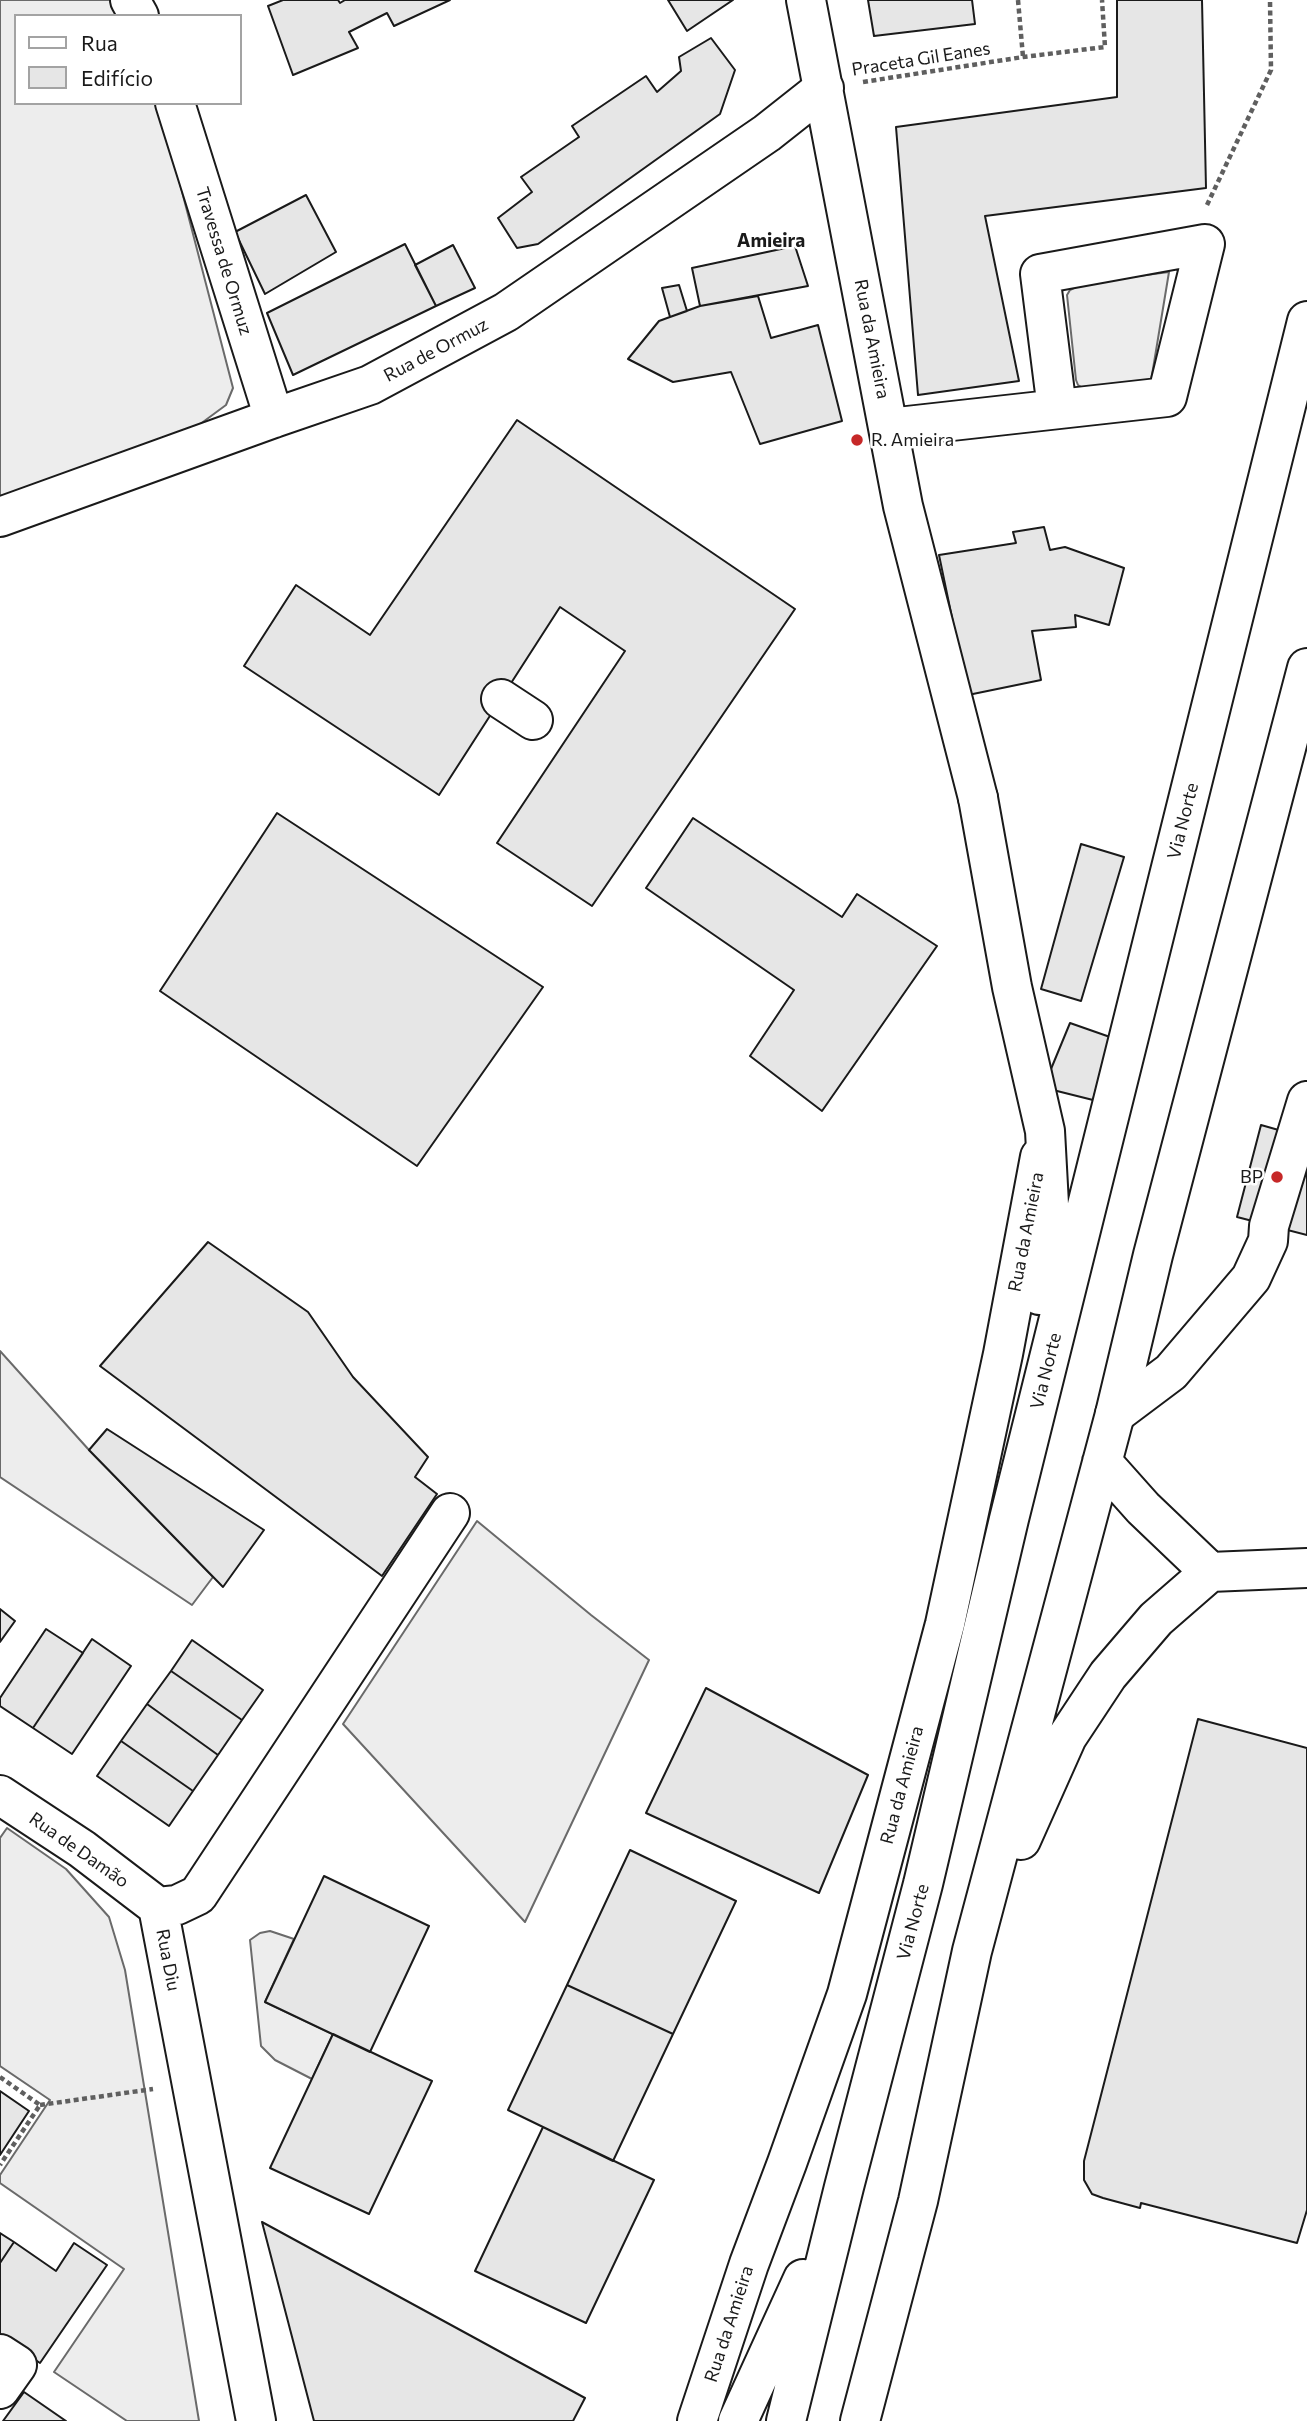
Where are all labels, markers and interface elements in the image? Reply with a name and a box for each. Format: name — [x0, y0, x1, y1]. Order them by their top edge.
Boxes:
legend — [14, 14, 242, 105]
text: Rua — [81, 30, 118, 55]
street label: Praceta Gil Eanes — [850, 37, 992, 81]
text: Edifício — [81, 65, 153, 90]
street label: Travessa de Ormuz — [191, 184, 257, 338]
district label: Amieira — [737, 230, 805, 252]
street label: Rua da Amieira — [850, 277, 894, 401]
street label: Rua de Ormuz — [380, 314, 492, 386]
place label: R. Amieira — [871, 429, 954, 451]
marker: R. Amieira — [849, 432, 865, 448]
street label: Via Norte — [1163, 780, 1203, 862]
place label: BP — [1240, 1166, 1263, 1188]
marker: BP — [1269, 1169, 1285, 1185]
street label: Rua da Amieira — [1004, 1170, 1048, 1294]
street label: Via Norte — [1026, 1330, 1066, 1412]
street label: Rua da Amieira — [876, 1724, 928, 1846]
street label: Rua de Damão — [25, 1808, 133, 1892]
street label: Via Norte — [892, 1881, 934, 1963]
street label: Rua Diu — [151, 1927, 185, 1993]
street label: Rua da Amieira — [700, 2263, 758, 2385]

